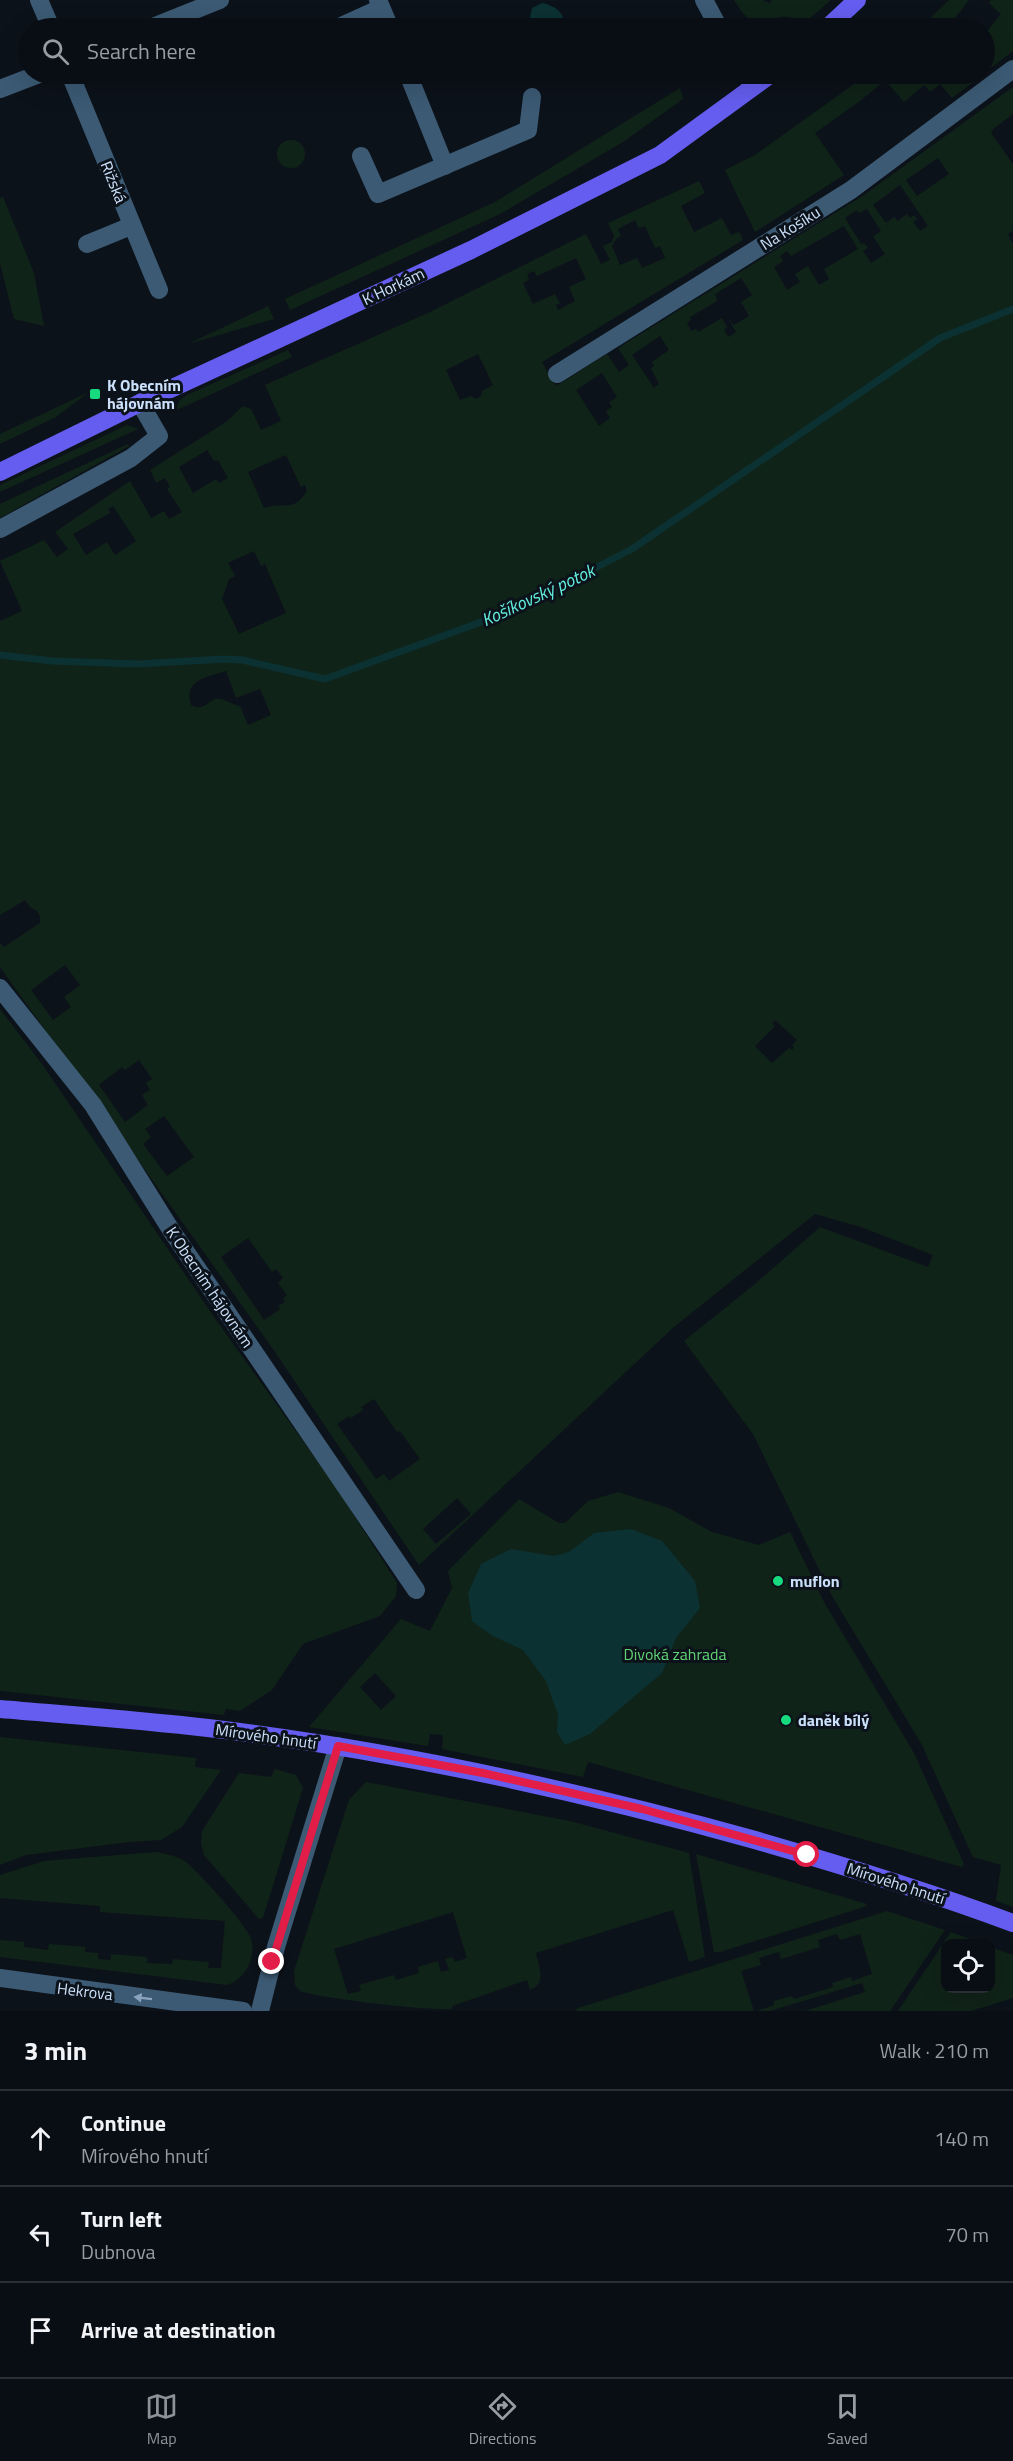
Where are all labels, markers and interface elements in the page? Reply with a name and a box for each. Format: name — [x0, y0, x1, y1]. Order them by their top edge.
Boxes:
search box — [18, 18, 995, 84]
text: Search here — [87, 34, 196, 68]
icon: search — [39, 35, 72, 68]
street label: Rižská — [95, 157, 133, 207]
street label: Na Košíku — [755, 200, 825, 256]
street label: K Horkám — [358, 261, 428, 311]
place label: K Obecním hájovnám — [107, 373, 181, 415]
marker: K Obecním hájovnám — [88, 387, 102, 401]
water label: Košíkovský potok — [477, 556, 601, 633]
street label: K Obecním hájovnám — [160, 1222, 260, 1352]
place label: muflon — [790, 1569, 840, 1593]
marker: muflon — [771, 1574, 785, 1588]
park label: Divoká zahrada — [624, 1642, 726, 1666]
place label: daněk bílý — [798, 1708, 869, 1732]
marker: daněk bílý — [779, 1713, 793, 1727]
street label: Mírového hnutí — [214, 1717, 319, 1755]
route start — [793, 1841, 819, 1867]
street label: Mírového hnutí — [844, 1856, 949, 1911]
map controls — [941, 1939, 995, 1993]
button: locate — [941, 1939, 995, 1993]
route end — [258, 1948, 284, 1974]
street label: Hekrova — [56, 1976, 114, 2006]
one-way arrow — [133, 1993, 152, 2003]
text: 3 min — [24, 2031, 87, 2070]
text: Walk · 210 m — [880, 2035, 989, 2066]
text: Continue — [81, 2106, 166, 2140]
icon: ahead — [24, 2122, 57, 2155]
text: 140 m — [934, 2123, 989, 2154]
text: Mírového hnutí — [81, 2140, 208, 2171]
text: Turn left — [81, 2202, 162, 2236]
icon: left — [24, 2218, 57, 2251]
text: 70 m — [945, 2219, 989, 2250]
text: Dubnova — [81, 2236, 156, 2267]
text: Arrive at destination — [81, 2313, 276, 2347]
icon: arrive — [24, 2314, 57, 2347]
tab: Map — [145, 2390, 178, 2450]
tab: Directions — [469, 2390, 537, 2450]
tab: Saved — [827, 2390, 868, 2450]

